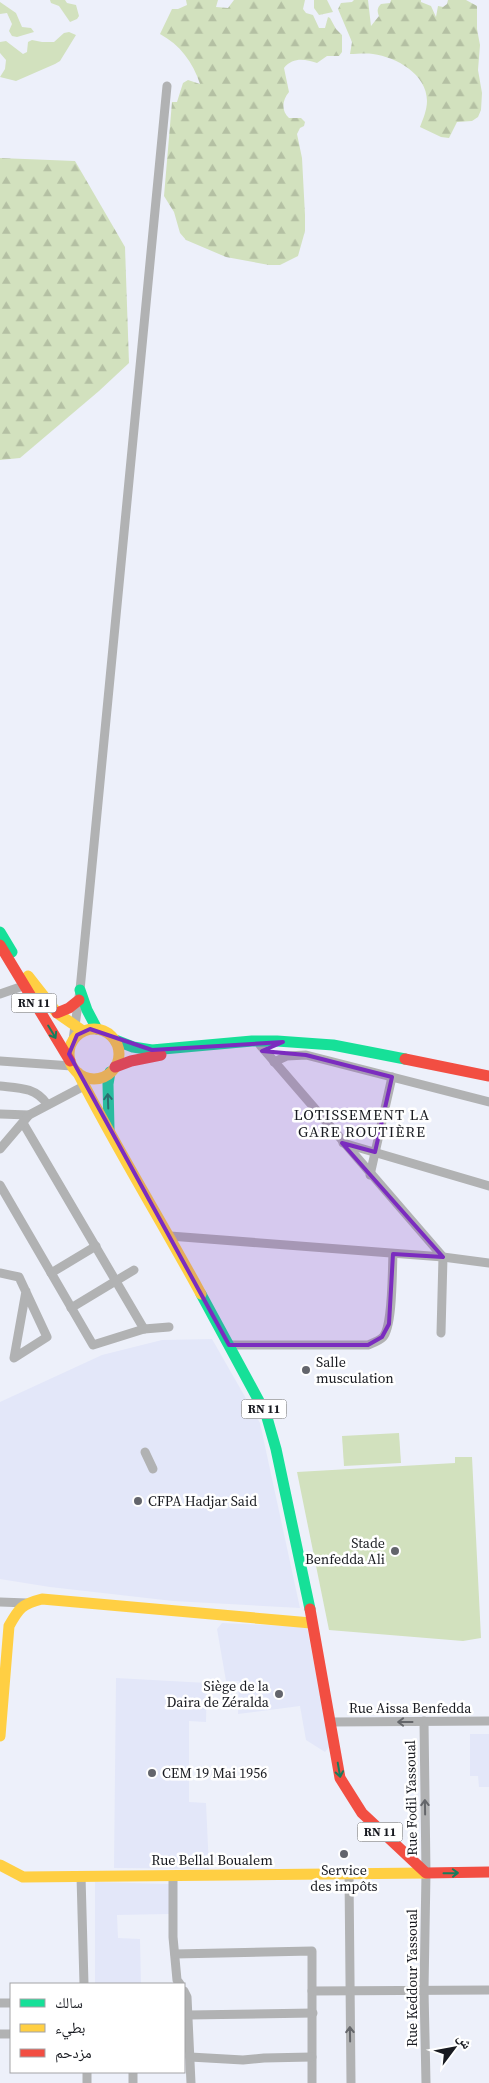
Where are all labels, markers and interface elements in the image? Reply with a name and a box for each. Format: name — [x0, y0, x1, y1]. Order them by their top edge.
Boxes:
road number: RN 11 — [12, 994, 56, 1012]
one-way arrow — [47, 1025, 57, 1039]
one-way arrow — [103, 1093, 113, 1109]
district label: LOTISSEMENT LA GARE ROUTIÈRE — [294, 1104, 430, 1142]
place label: Salle musculation — [316, 1352, 394, 1388]
marker: Salle musculation — [300, 1364, 312, 1376]
road number: RN 11 — [242, 1400, 286, 1418]
place label: CFPA Hadjar Said — [148, 1491, 257, 1511]
marker: CFPA Hadjar Said — [132, 1495, 144, 1507]
place label: Stade Benfedda Ali — [305, 1533, 385, 1569]
marker: Stade Benfedda Ali — [389, 1545, 401, 1557]
place label: Siège de la Daira de Zéralda — [166, 1676, 270, 1712]
marker: Siège de la Daira de Zéralda — [273, 1688, 285, 1700]
street label: Rue Aissa Benfedda — [349, 1698, 472, 1718]
one-way arrow — [398, 1717, 414, 1727]
street label: Rue Fodil Yassoual — [400, 1740, 422, 1856]
one-way arrow — [334, 1761, 344, 1777]
place label: CEM 19 Mai 1956 — [162, 1763, 267, 1783]
marker: CEM 19 Mai 1956 — [146, 1767, 158, 1779]
one-way arrow — [420, 1799, 430, 1816]
road number: RN 11 — [358, 1822, 402, 1841]
marker: Service des impôts — [338, 1848, 350, 1860]
street label: Rue Bellal Boualem — [151, 1850, 273, 1870]
place label: Service des impôts — [310, 1860, 378, 1896]
one-way arrow — [442, 1868, 459, 1878]
street label: Rue Keddour Yassoual — [402, 1909, 422, 2047]
legend — [10, 1983, 185, 2073]
text: سالك — [55, 1992, 83, 2013]
text: بطيء — [55, 2017, 85, 2040]
north arrow — [429, 2023, 479, 2073]
one-way arrow — [345, 2027, 355, 2043]
text: ش — [453, 2030, 478, 2053]
text: مزدحم — [55, 2042, 92, 2063]

